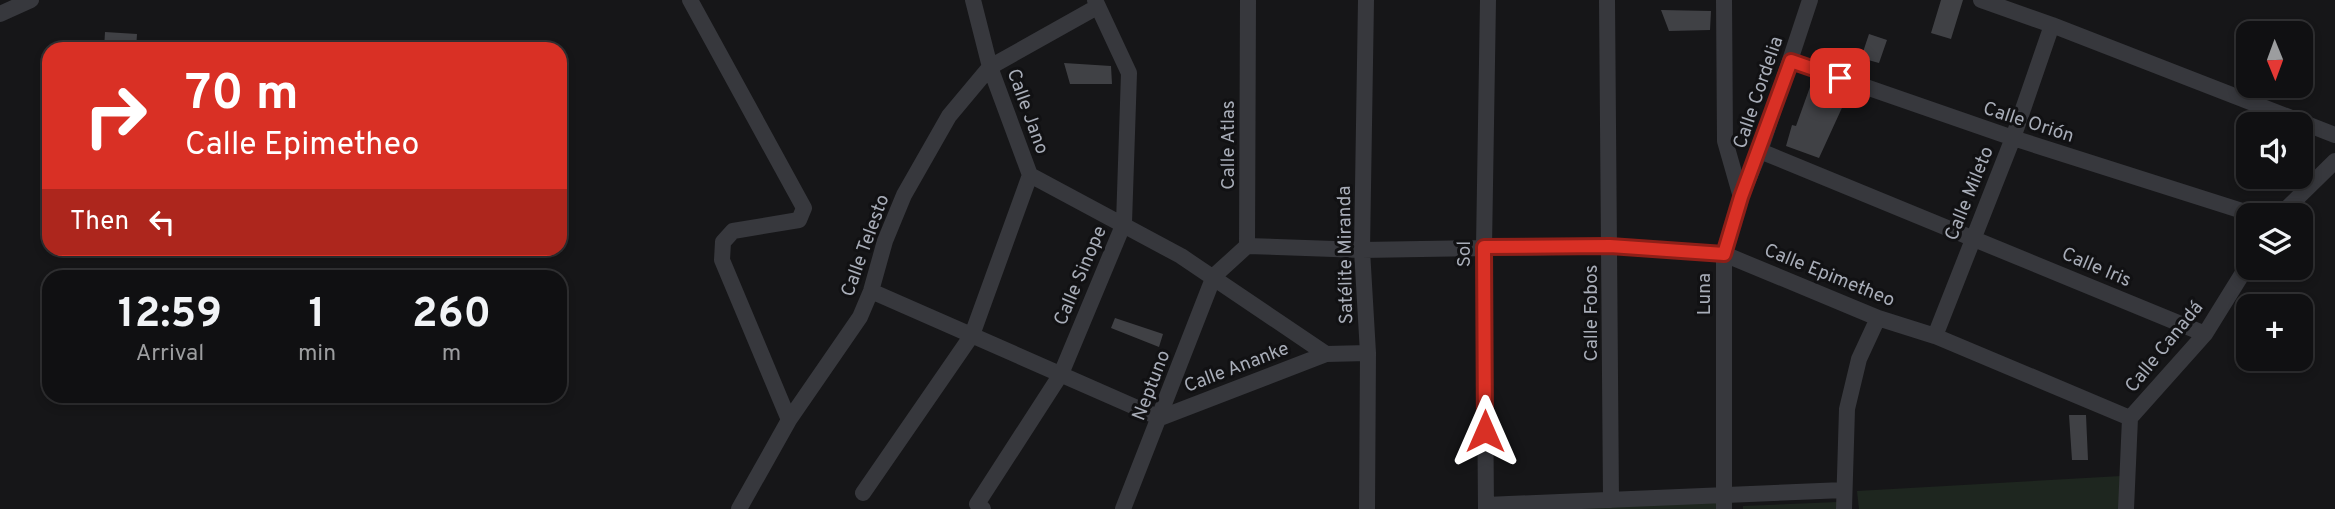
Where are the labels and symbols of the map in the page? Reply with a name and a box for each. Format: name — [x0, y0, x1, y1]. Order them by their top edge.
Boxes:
north arrow — [2236, 21, 2314, 98]
street label: Calle Cordelia — [1728, 33, 1789, 152]
pin — [1810, 48, 1870, 108]
street label: Calle Jano — [1001, 66, 1054, 158]
street label: Calle Orión — [1980, 97, 2077, 149]
street label: Calle Atlas — [1217, 100, 1241, 190]
street label: Calle Mileto — [1940, 143, 2000, 244]
street label: Satélite Miranda — [1333, 185, 1359, 325]
street label: Calle Telesto — [836, 191, 895, 300]
street label: Calle Sinope — [1049, 222, 1113, 329]
street label: Calle Epimetheo — [1760, 239, 1898, 313]
street label: Sol — [1453, 241, 1477, 267]
street label: Calle Iris — [2058, 242, 2135, 293]
street label: Calle Fobos — [1580, 265, 1604, 362]
street label: Luna — [1693, 273, 1717, 315]
street label: Calle Canadá — [2120, 296, 2209, 398]
street label: Calle Ananke — [1181, 337, 1293, 399]
street label: Neptuno — [1127, 347, 1176, 424]
position arrow — [1448, 394, 1522, 468]

